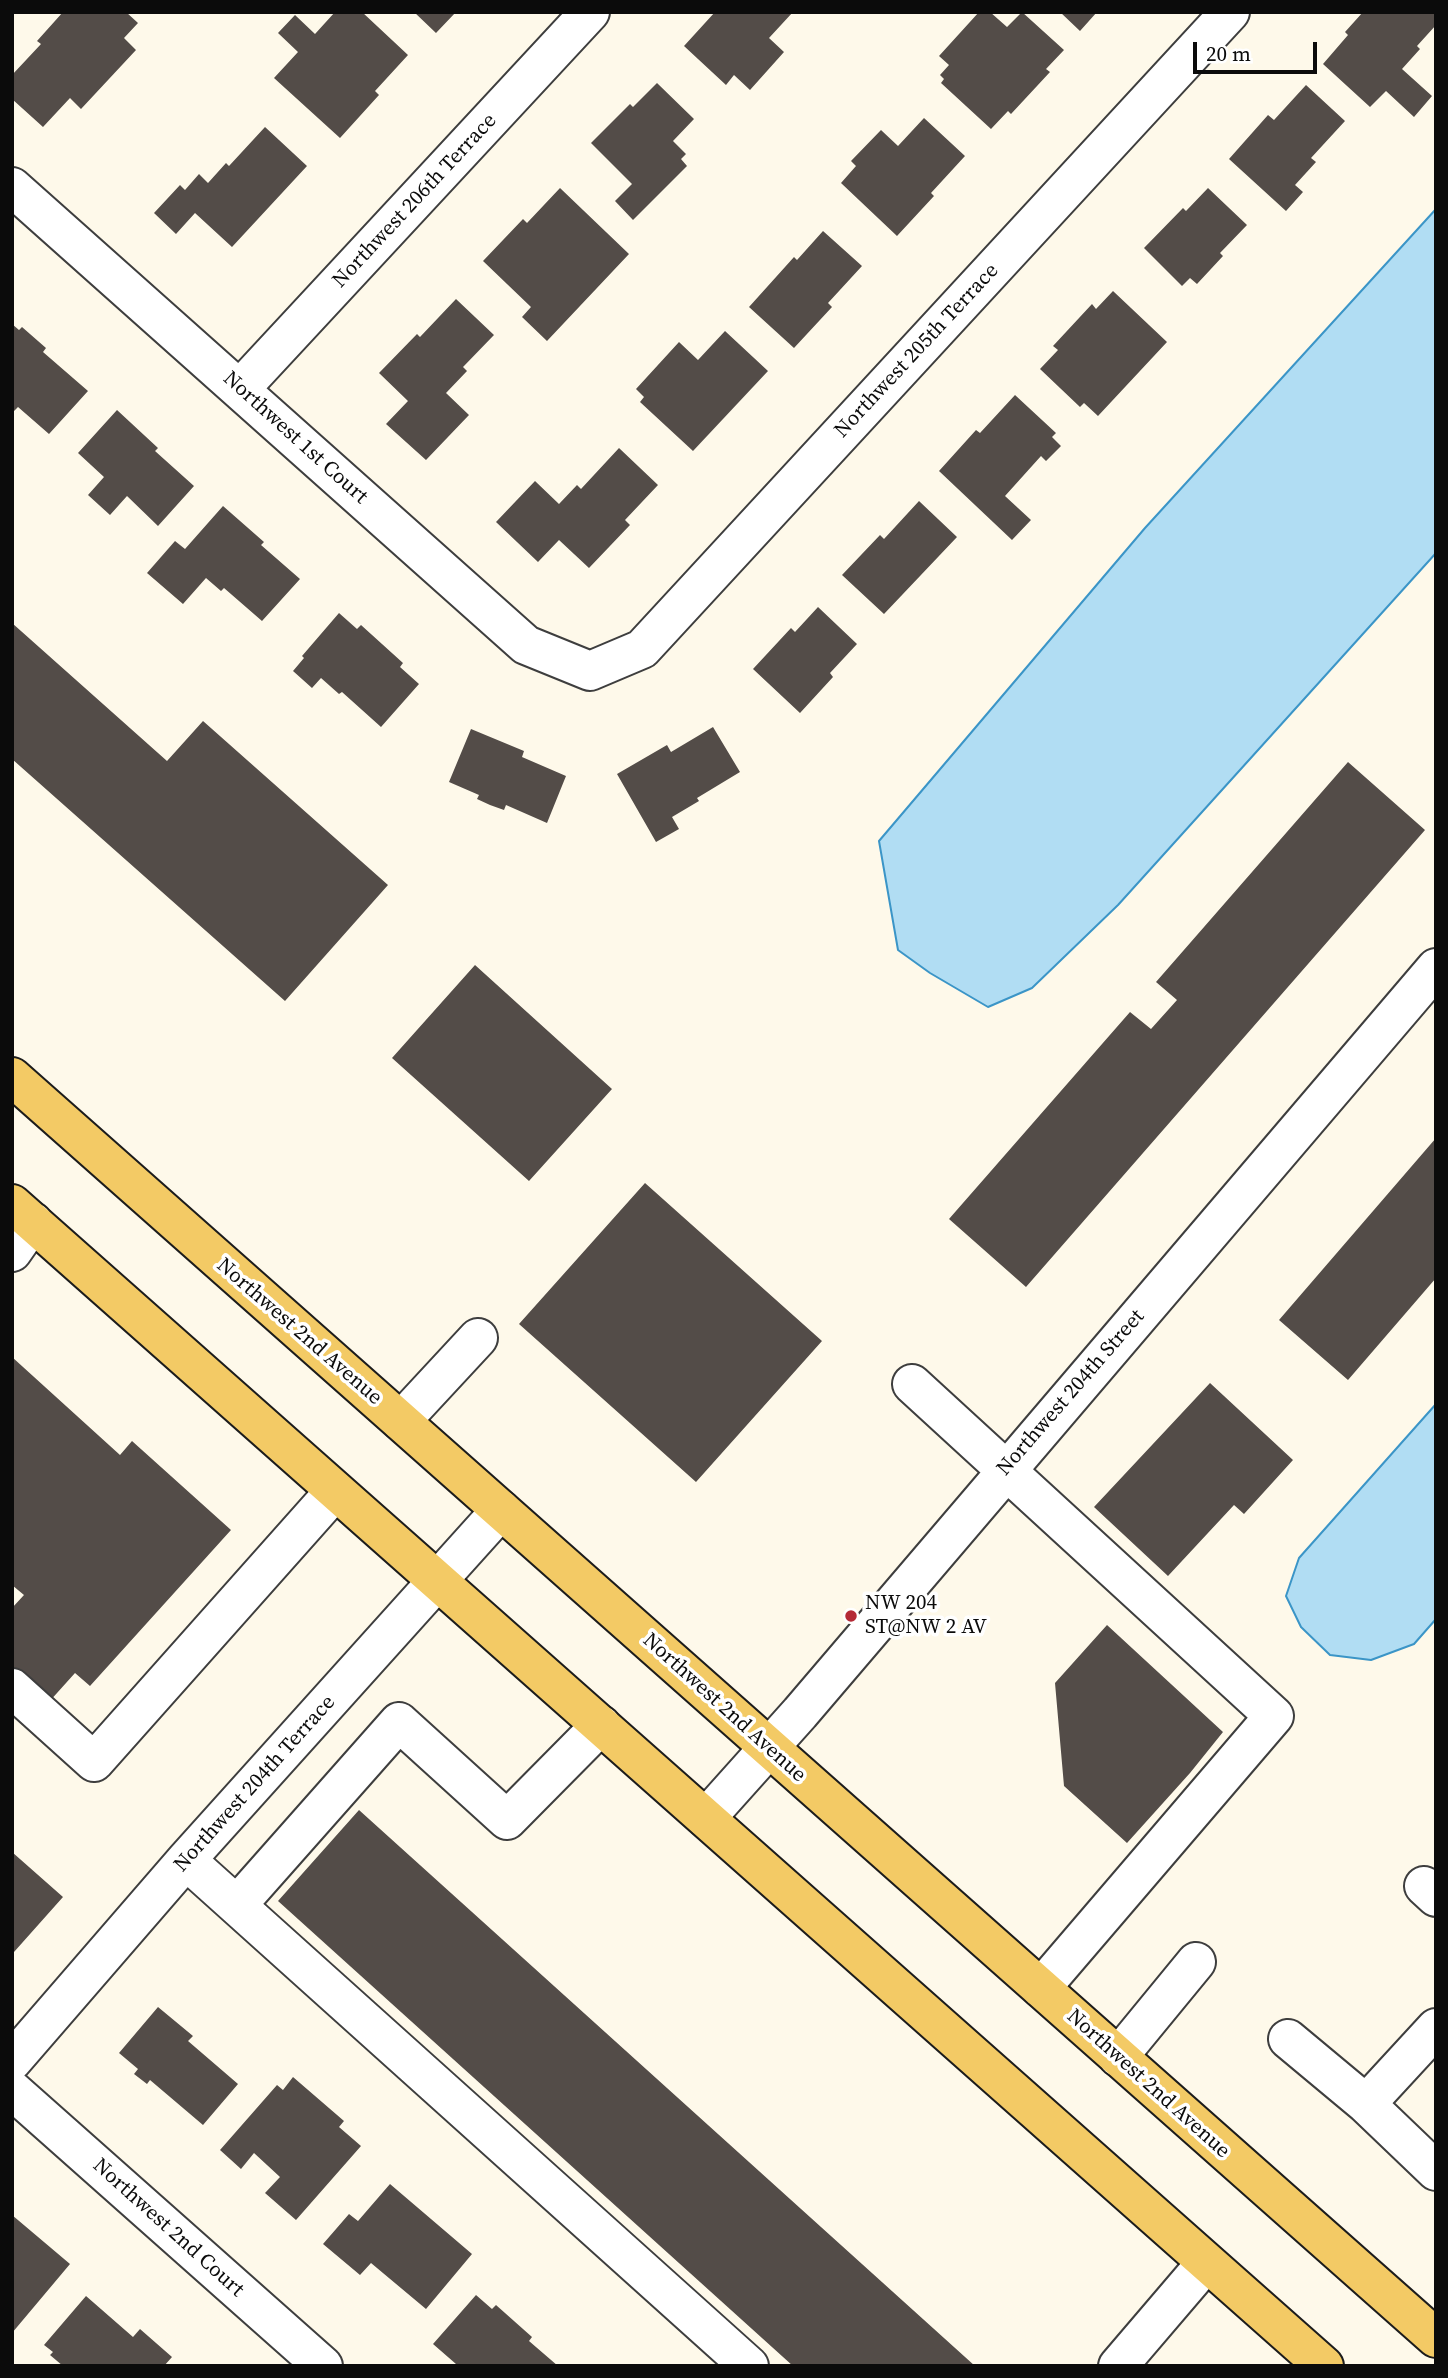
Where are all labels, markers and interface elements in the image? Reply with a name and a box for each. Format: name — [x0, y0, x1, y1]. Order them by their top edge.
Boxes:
scale bar — [1196, 28, 1320, 72]
text: 20 m — [1206, 39, 1251, 68]
street label: Northwest 206th Terrace — [328, 109, 502, 293]
street label: Northwest 205th Terrace — [830, 259, 1004, 443]
street label: Northwest 1st Court — [217, 366, 373, 510]
street label: Northwest 2nd Avenue — [211, 1253, 387, 1411]
street label: Northwest 204th Street — [992, 1305, 1150, 1481]
place label: NW 204 ST@NW 2 AV — [865, 1591, 987, 1641]
marker: NW 204 ST@NW 2 AV — [843, 1608, 859, 1624]
street label: Northwest 2nd Avenue — [637, 1628, 811, 1788]
street label: Northwest 204th Terrace — [169, 1691, 341, 1877]
street label: Northwest 2nd Avenue — [1061, 2004, 1235, 2164]
street label: Northwest 2nd Court — [87, 2153, 249, 2303]

